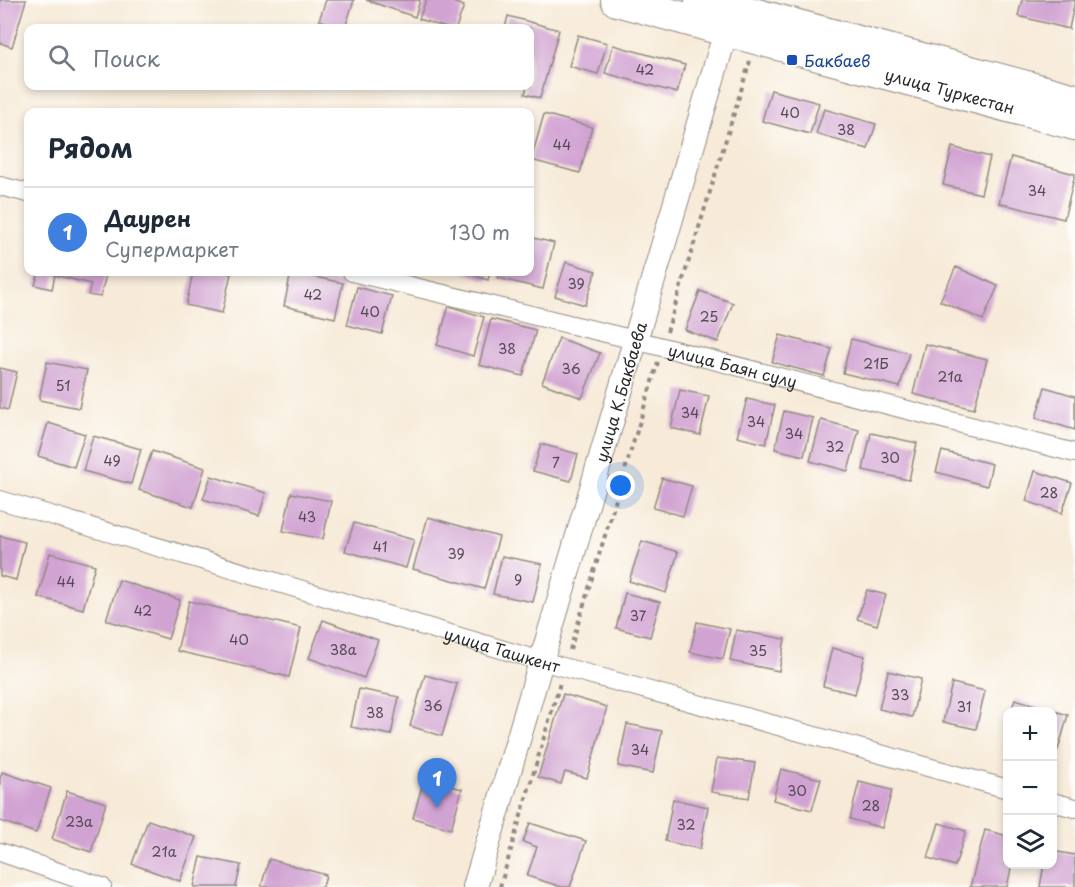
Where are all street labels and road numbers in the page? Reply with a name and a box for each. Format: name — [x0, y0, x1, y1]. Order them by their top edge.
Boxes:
street label: улица Туркестан — [882, 61, 1017, 119]
street label: улица К.Бакбаева — [588, 319, 652, 465]
street label: улица Баян сулу — [666, 337, 800, 393]
street label: улица Ташкент — [441, 621, 563, 678]

